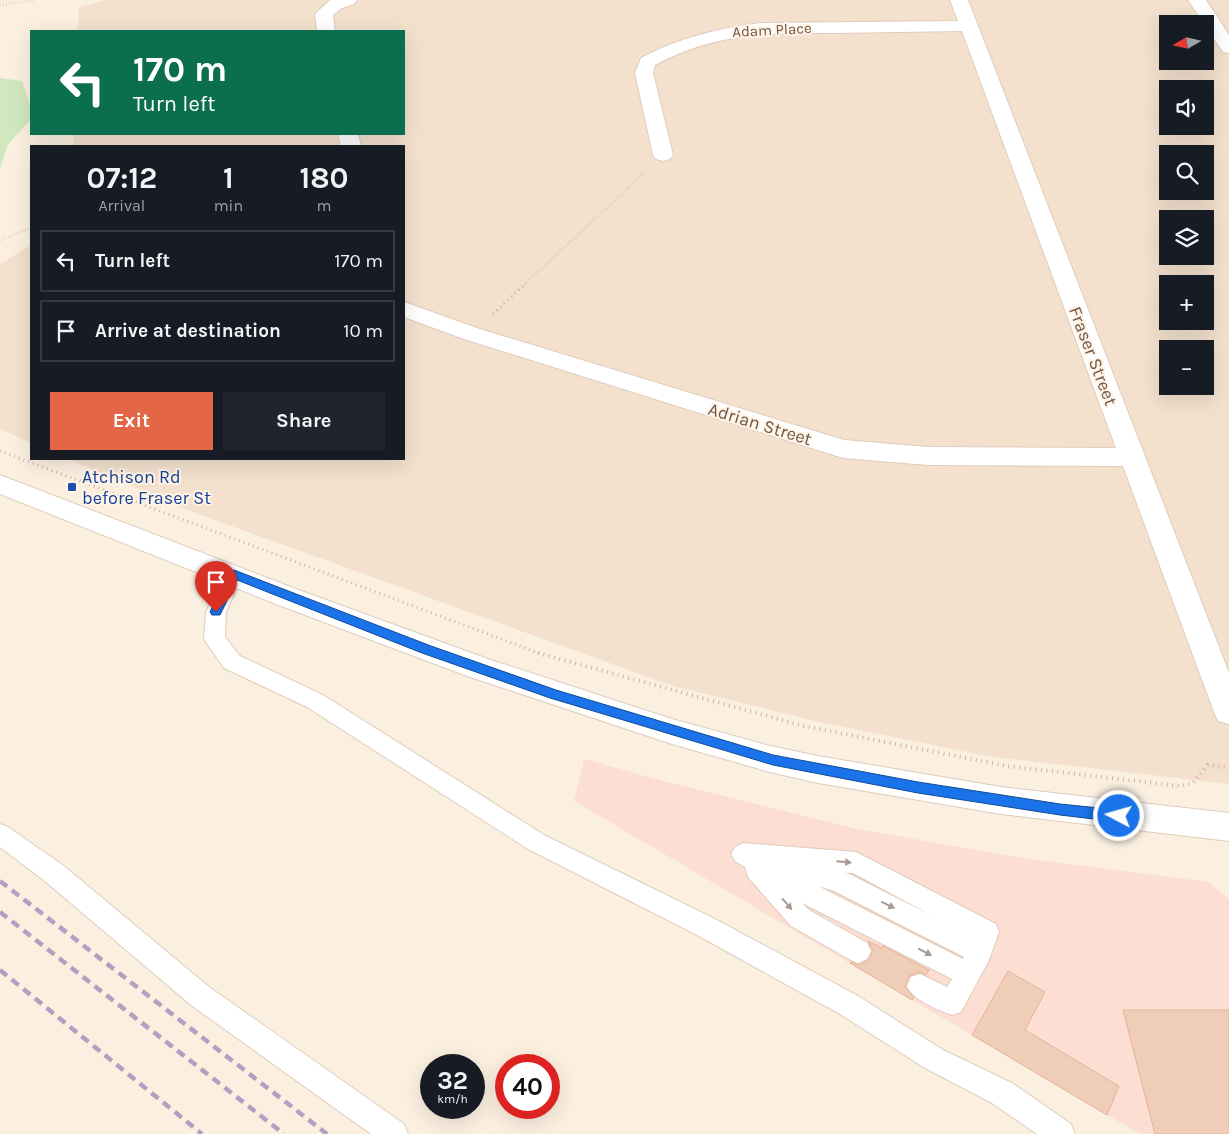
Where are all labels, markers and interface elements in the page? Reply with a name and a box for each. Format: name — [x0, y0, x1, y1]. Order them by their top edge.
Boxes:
north arrow — [1159, 15, 1214, 70]
map controls — [1159, 15, 1214, 395]
street label: Adam Place — [732, 19, 812, 41]
text: 170 m — [133, 49, 227, 90]
icon: left — [50, 50, 115, 115]
button: sound — [1159, 80, 1214, 135]
text: Turn left — [133, 91, 216, 117]
button: search — [1159, 145, 1214, 200]
text: 07:12 — [86, 160, 157, 196]
text: 1 — [223, 160, 234, 196]
text: 180 — [299, 160, 349, 196]
text: Arrival — [98, 196, 145, 215]
text: min — [214, 196, 243, 215]
text: m — [317, 196, 331, 215]
button: layers — [1159, 210, 1214, 265]
icon: left — [52, 247, 80, 275]
text: Turn left — [95, 250, 170, 272]
text: 170 m — [334, 250, 383, 272]
button: + — [1159, 275, 1214, 330]
street label: Fraser Street — [1064, 303, 1122, 409]
icon: arrive — [52, 317, 80, 345]
text: Arrive at destination — [95, 320, 281, 342]
text: 10 m — [343, 320, 383, 342]
button: − — [1159, 340, 1214, 395]
button: Exit — [50, 392, 213, 450]
button: Share — [223, 392, 385, 450]
street label: Adrian Street — [705, 398, 815, 450]
place label: Atchison Rd before Fraser St — [82, 466, 211, 509]
marker: Atchison Rd before Fraser St — [66, 481, 78, 493]
pin — [195, 561, 237, 612]
icon: arrive — [202, 568, 230, 596]
position arrow — [1092, 789, 1144, 841]
one-way arrow — [836, 859, 852, 867]
one-way arrow — [781, 897, 793, 909]
one-way arrow — [881, 902, 895, 910]
one-way arrow — [917, 948, 932, 956]
speed limit sign: 40 — [495, 1054, 560, 1119]
text: 32 — [437, 1066, 468, 1095]
text: km/h — [437, 1092, 468, 1106]

